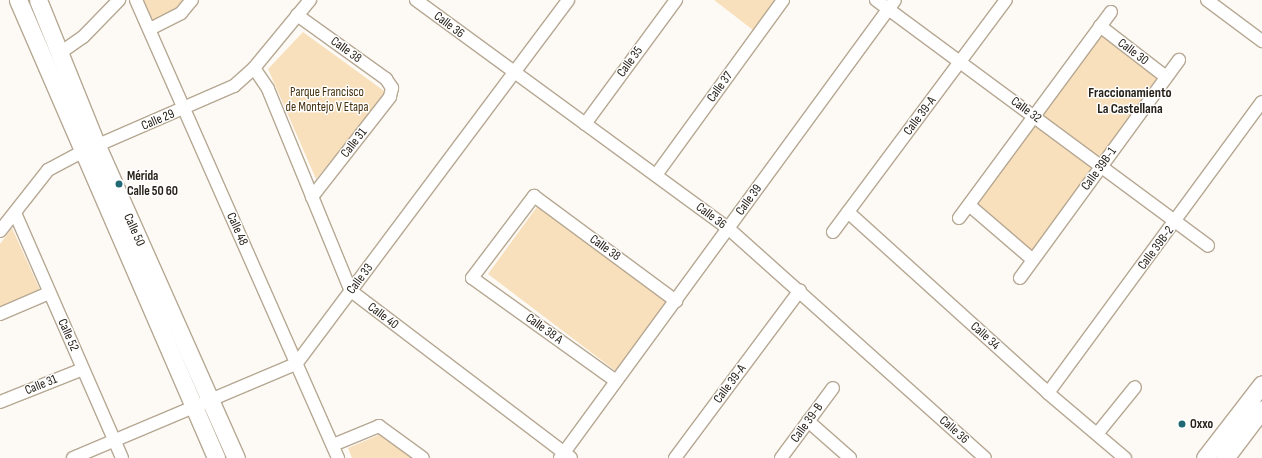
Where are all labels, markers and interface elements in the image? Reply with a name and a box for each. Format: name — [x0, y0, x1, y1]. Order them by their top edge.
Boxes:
street label: Calle 36 — [431, 8, 467, 42]
street label: Calle 38 — [328, 34, 364, 66]
street label: Calle 30 — [1115, 35, 1151, 69]
street label: Calle 35 — [614, 44, 646, 80]
street label: Calle 37 — [704, 69, 736, 105]
park label: Parque Francisco de Montejo V Etapa — [286, 85, 368, 116]
district label: Fraccionamiento La Castellana — [1088, 85, 1172, 118]
street label: Calle 39-A — [900, 94, 940, 138]
street label: Calle 32 — [1008, 94, 1044, 126]
street label: Calle 29 — [139, 106, 177, 134]
street label: Calle 31 — [338, 125, 370, 161]
street label: Calle 39B-1 — [1078, 144, 1120, 194]
place label: Mérida Calle 50 60 — [127, 169, 178, 200]
marker: Mérida Calle 50 60 — [114, 179, 124, 189]
street label: Calle 39 — [733, 181, 765, 219]
street label: Calle 36 — [693, 199, 729, 233]
street label: Calle 48 — [223, 210, 251, 248]
street label: Calle 50 — [120, 211, 148, 249]
street label: Calle 39B-2 — [1135, 223, 1177, 273]
street label: Calle 38 — [587, 232, 623, 264]
street label: Calle 33 — [344, 261, 376, 297]
street label: Calle 40 — [365, 299, 401, 333]
street label: Calle 38 A — [522, 310, 566, 348]
street label: Calle 52 — [54, 316, 82, 354]
street label: Calle 34 — [967, 319, 1003, 353]
street label: Calle 39-A — [710, 362, 750, 406]
street label: Calle 31 — [23, 372, 59, 398]
street label: Calle 39-B — [787, 400, 827, 446]
street label: Calle 36 — [936, 413, 972, 447]
place label: Oxxo — [1190, 416, 1213, 432]
marker: Oxxo — [1177, 419, 1187, 429]

